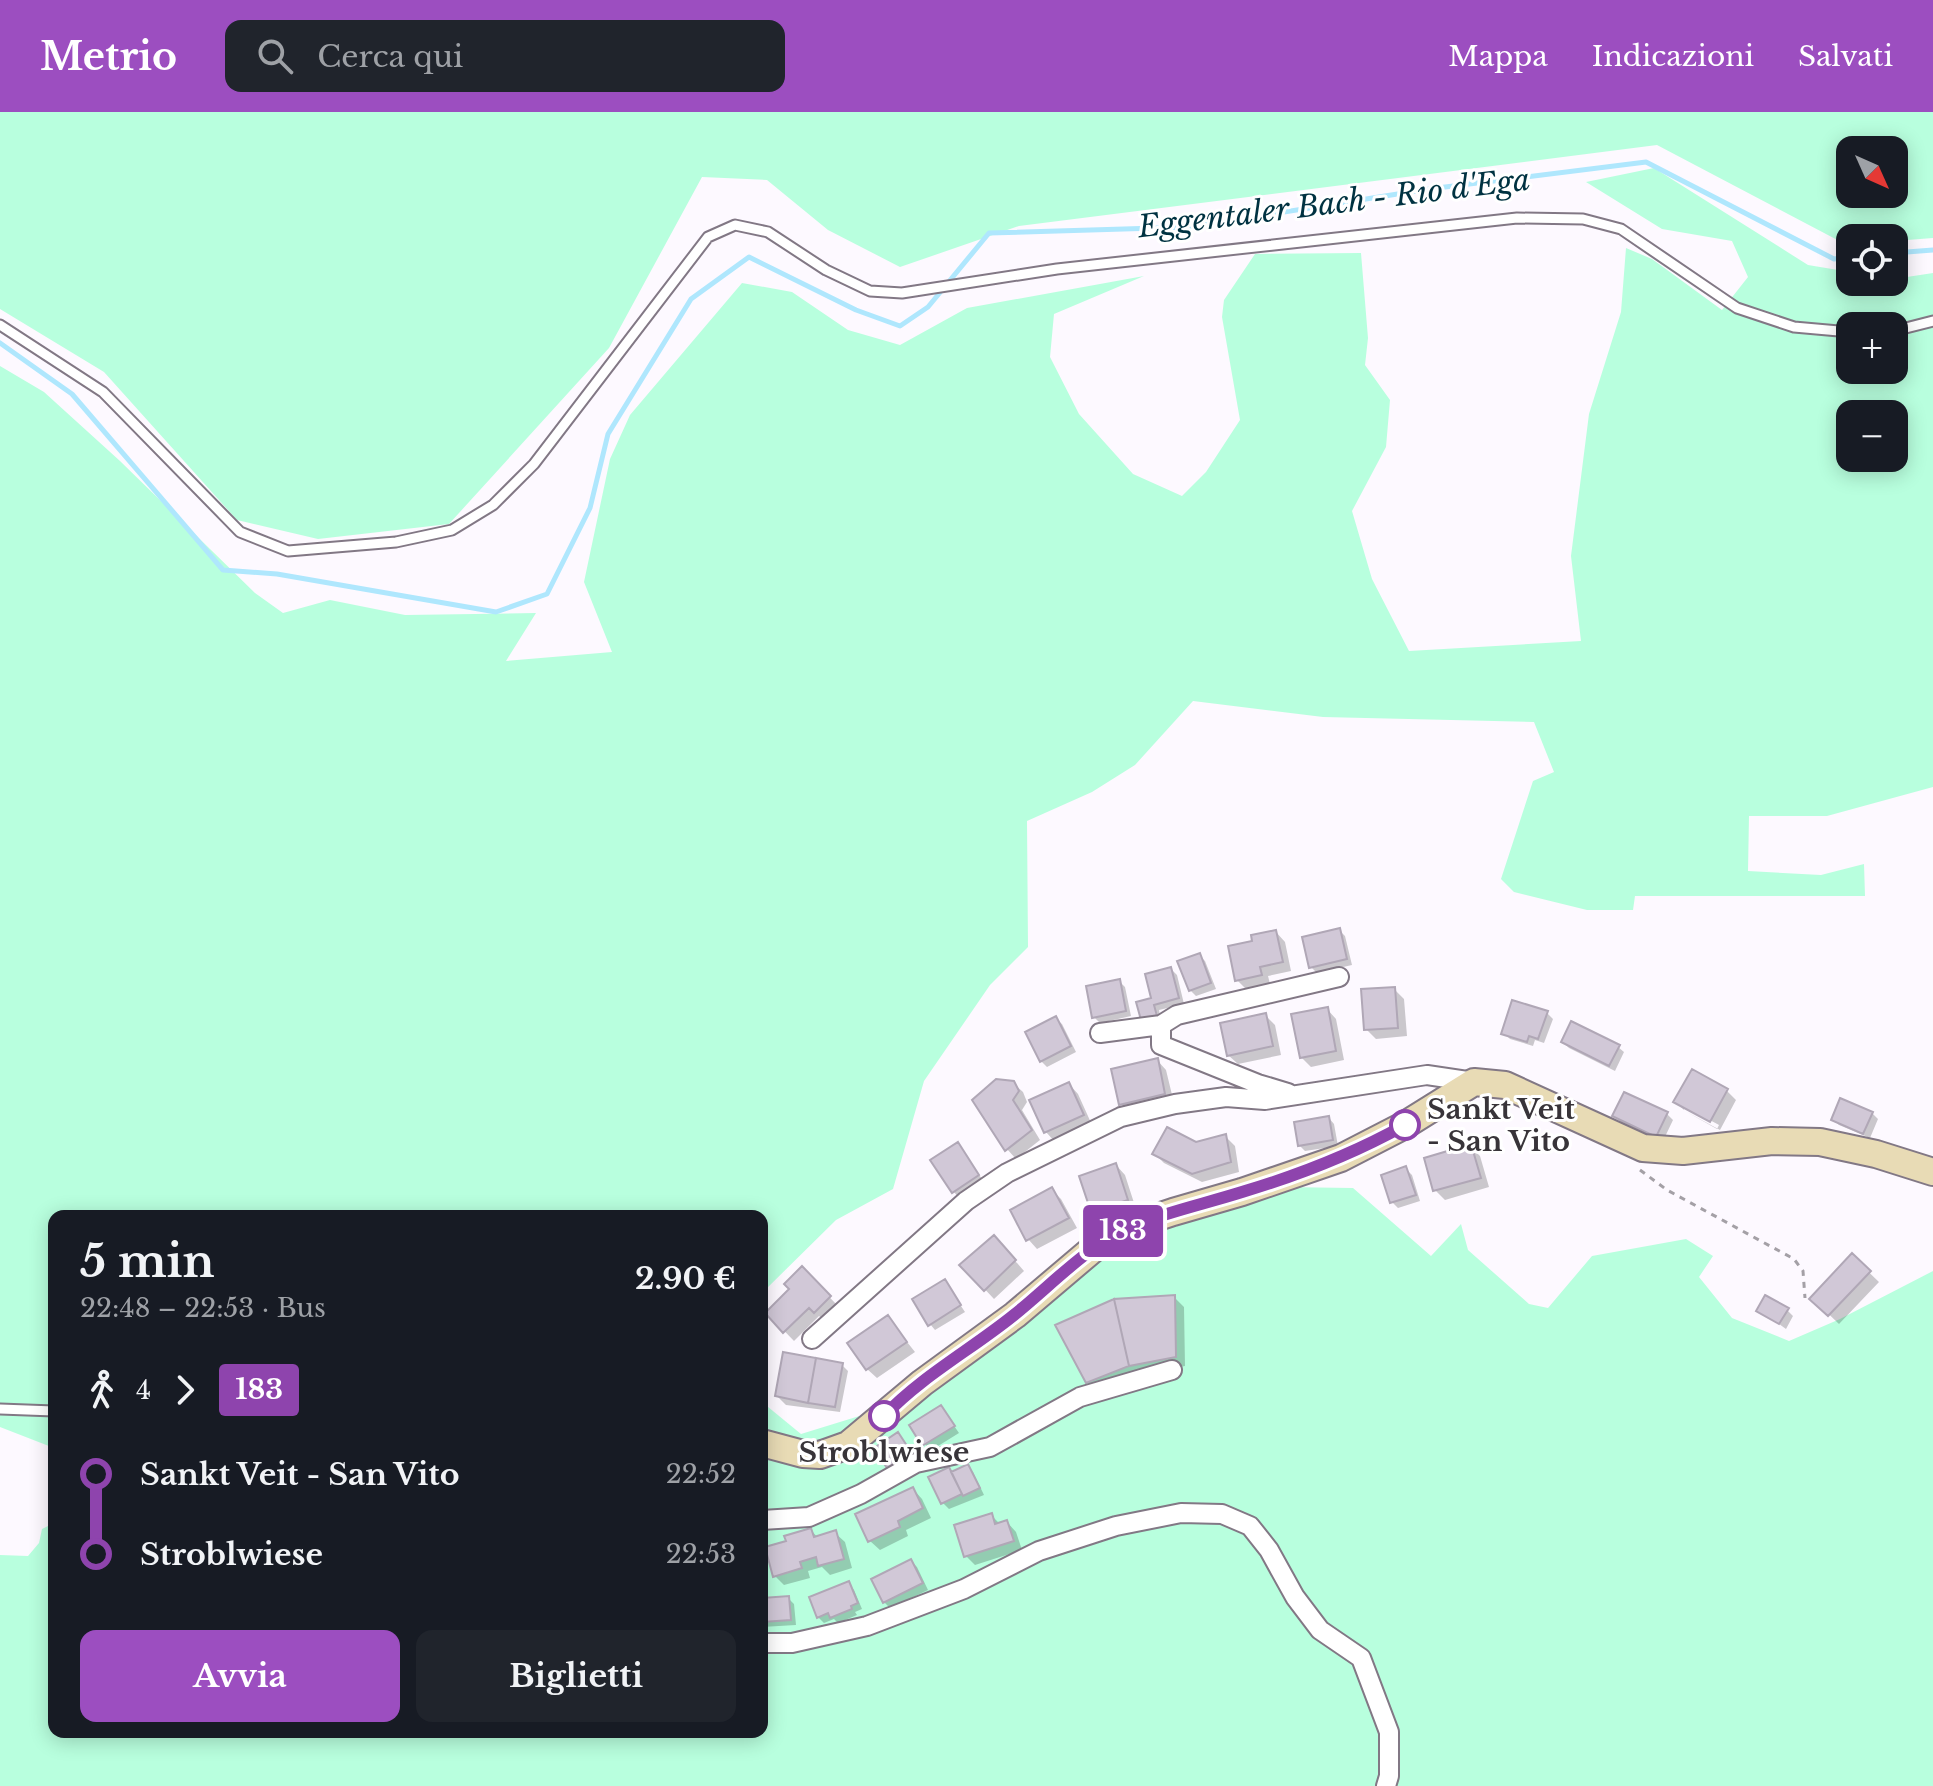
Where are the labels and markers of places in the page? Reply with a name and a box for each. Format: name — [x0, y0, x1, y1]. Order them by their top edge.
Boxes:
place label: Sankt Veit - San Vito — [1427, 1092, 1575, 1159]
marker: Sankt Veit - San Vito — [1390, 1110, 1420, 1140]
marker: Stroblwiese — [869, 1401, 899, 1431]
place label: Stroblwiese — [799, 1435, 969, 1470]

